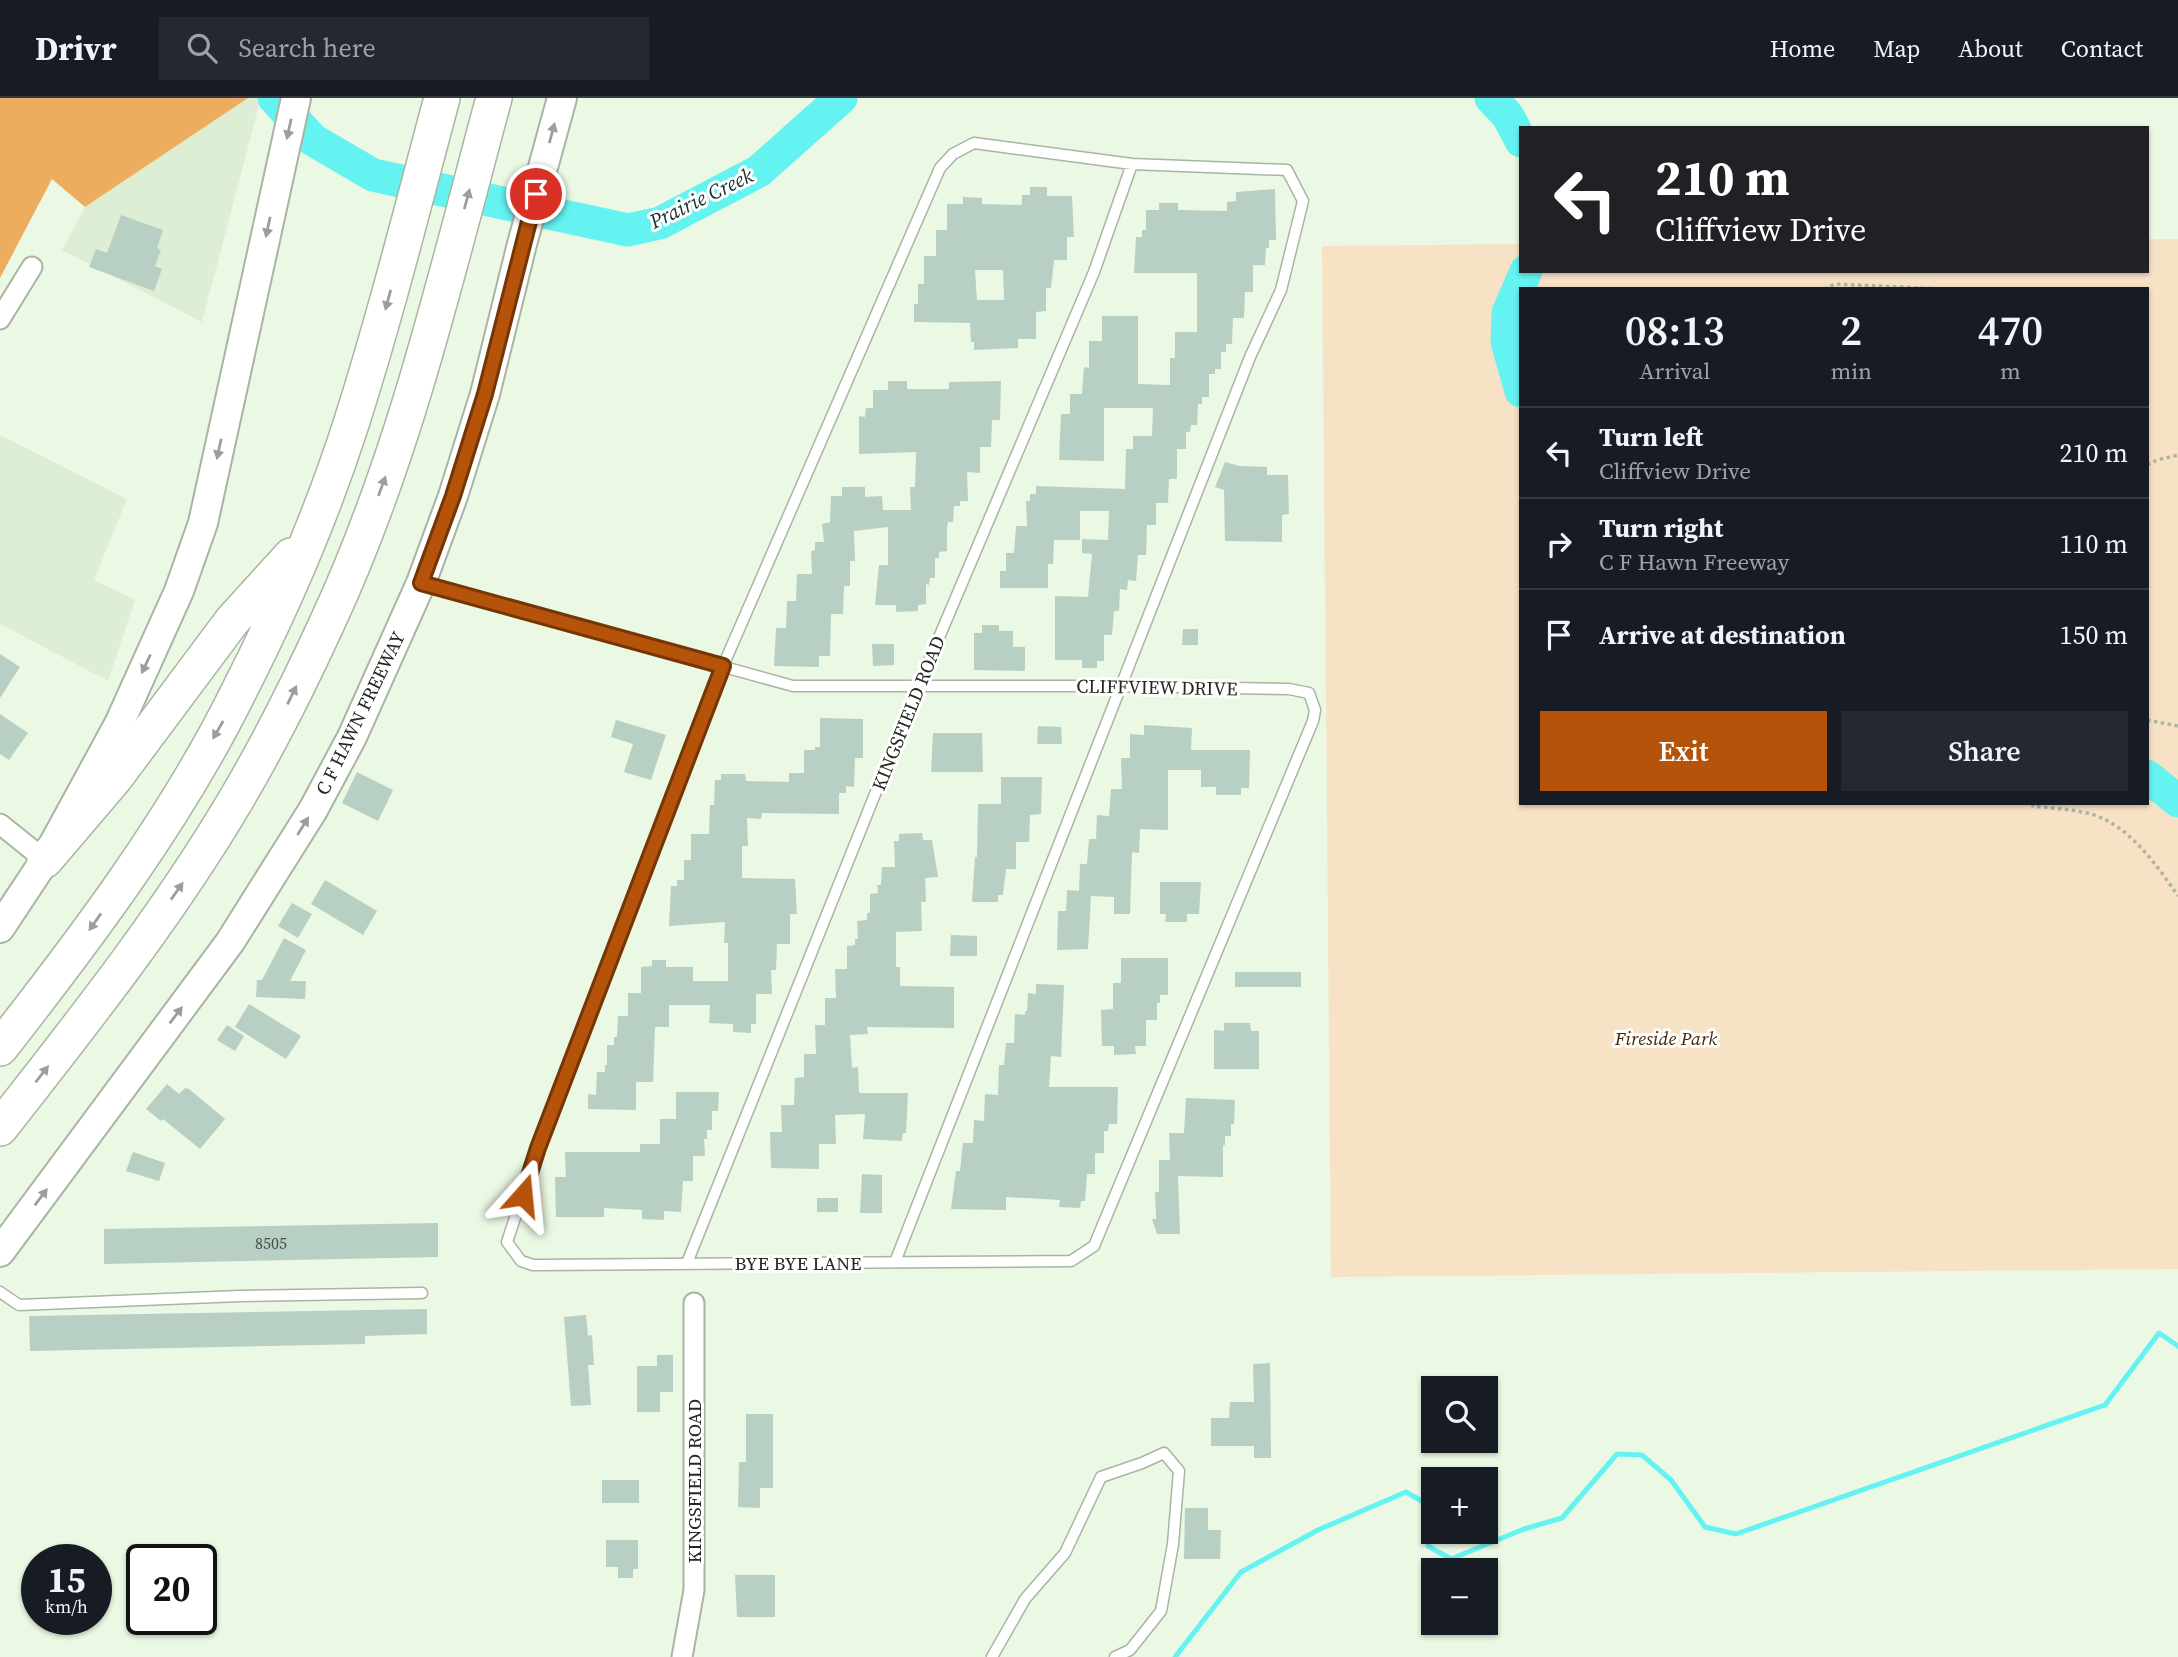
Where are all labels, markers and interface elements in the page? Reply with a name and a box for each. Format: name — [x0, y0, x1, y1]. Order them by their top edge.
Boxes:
search box — [159, 17, 649, 80]
text: Drivr — [35, 26, 117, 71]
icon: search — [183, 29, 221, 67]
text: Search here — [239, 30, 376, 66]
text: Home — [1770, 32, 1835, 65]
text: Map — [1873, 32, 1920, 65]
text: About — [1958, 32, 2023, 65]
text: Contact — [2061, 32, 2143, 65]
one-way arrow — [284, 118, 295, 140]
one-way arrow — [548, 122, 558, 143]
text: 210 m — [1655, 144, 1790, 211]
icon: left — [1540, 154, 1631, 245]
water label: Prairie Creek — [643, 160, 758, 236]
pin — [506, 164, 566, 224]
icon: arrive — [517, 175, 555, 213]
one-way arrow — [462, 188, 473, 210]
text: Cliffview Drive — [1655, 208, 1866, 252]
one-way arrow — [262, 216, 273, 238]
one-way arrow — [383, 290, 393, 311]
text: 08:13 — [1625, 301, 1725, 359]
text: 2 — [1840, 301, 1862, 359]
text: 470 — [1978, 301, 2043, 359]
text: Arrival — [1639, 355, 1710, 387]
text: min — [1830, 355, 1872, 387]
text: m — [2000, 355, 2021, 387]
text: Turn left — [1599, 419, 1703, 455]
icon: left — [1540, 434, 1578, 472]
text: 210 m — [2060, 435, 2128, 471]
one-way arrow — [214, 438, 225, 460]
text: Cliffview Drive — [1599, 455, 1751, 487]
one-way arrow — [377, 476, 388, 497]
text: Turn right — [1599, 510, 1723, 546]
icon: right — [1540, 525, 1578, 563]
text: 110 m — [2060, 526, 2128, 562]
text: C F Hawn Freeway — [1599, 546, 1789, 578]
icon: arrive — [1540, 616, 1578, 654]
text: Arrive at destination — [1599, 617, 1846, 653]
text: 150 m — [2060, 617, 2128, 653]
street label: C F HAWN FREEWAY — [309, 627, 411, 799]
street label: KINGSFIELD ROAD — [865, 632, 951, 794]
one-way arrow — [140, 654, 152, 674]
street label: CLIFFVIEW DRIVE — [1076, 673, 1238, 701]
one-way arrow — [287, 685, 298, 705]
button: Exit — [1540, 711, 1827, 791]
button: Share — [1841, 711, 2128, 791]
one-way arrow — [212, 721, 224, 740]
one-way arrow — [296, 816, 309, 836]
one-way arrow — [170, 882, 184, 900]
one-way arrow — [88, 913, 102, 931]
one-way arrow — [169, 1006, 183, 1024]
park label: Fireside Park — [1614, 1025, 1717, 1051]
one-way arrow — [35, 1066, 50, 1084]
position arrow — [486, 1158, 560, 1232]
one-way arrow — [33, 1189, 48, 1207]
house number: 8505 — [255, 1232, 287, 1254]
street label: BYE BYE LANE — [735, 1250, 861, 1276]
map controls — [1421, 1376, 1498, 1635]
button: search — [1421, 1376, 1498, 1453]
street label: KINGSFIELD ROAD — [681, 1399, 707, 1563]
button: + — [1421, 1467, 1498, 1544]
speed limit sign: 20 — [126, 1544, 217, 1635]
text: 15 — [48, 1556, 85, 1604]
button: − — [1421, 1558, 1498, 1635]
text: km/h — [45, 1594, 88, 1619]

